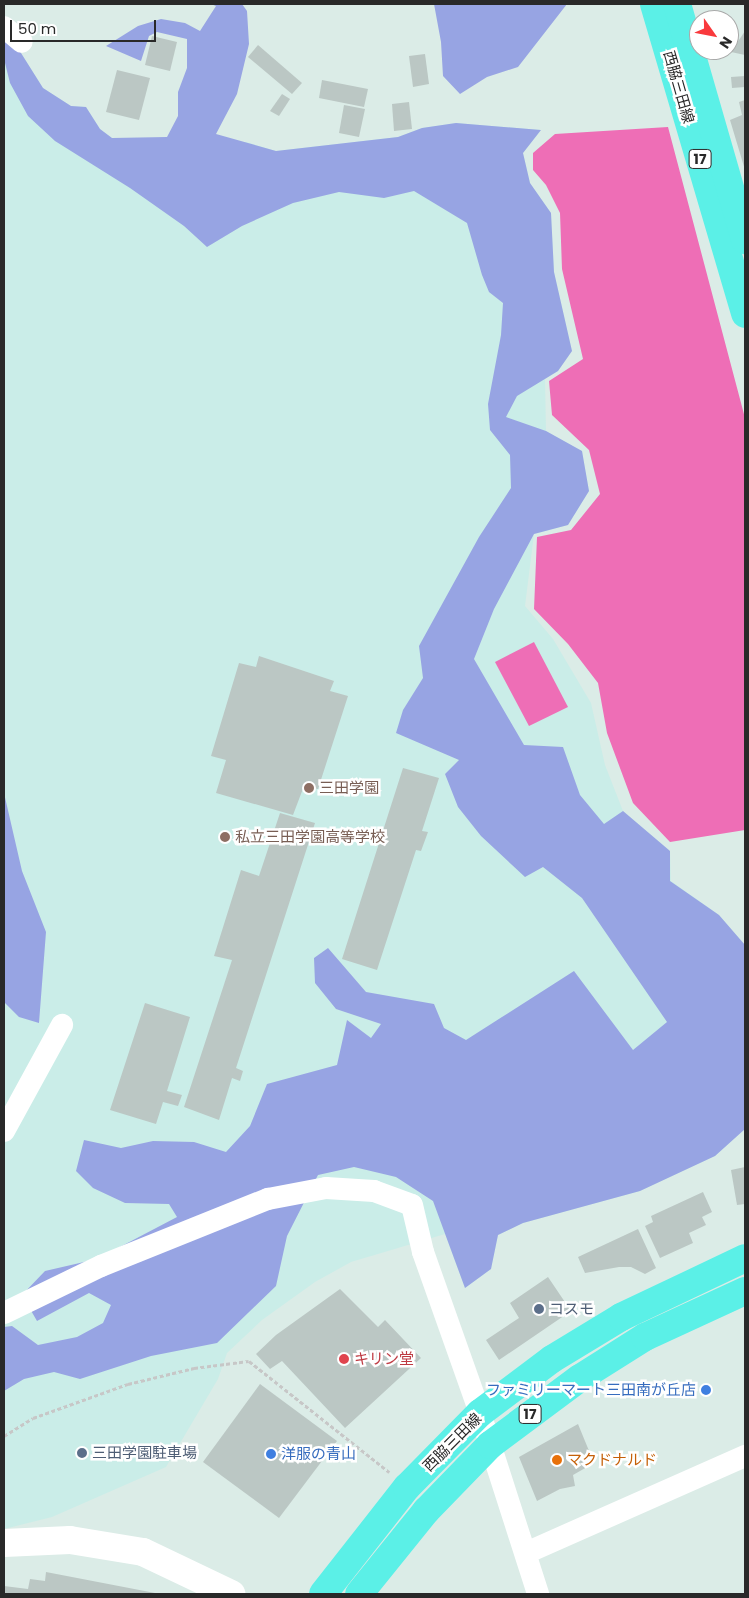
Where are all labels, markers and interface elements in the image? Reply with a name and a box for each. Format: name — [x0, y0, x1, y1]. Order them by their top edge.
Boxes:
scale bar — [12, 10, 159, 42]
north arrow — [689, 10, 739, 60]
text: 50 m — [18, 18, 56, 39]
text: N — [714, 33, 737, 52]
street label: 西脇三田線 — [660, 48, 698, 126]
road number: 17 — [688, 148, 712, 170]
place label: 三田学園 — [319, 779, 379, 797]
marker: 三田学園 — [303, 782, 315, 794]
place label: 私立三田学園高等学校 — [235, 828, 385, 846]
marker: 私立三田学園高等学校 — [219, 831, 231, 843]
place label: コスモ — [549, 1300, 594, 1318]
marker: コスモ — [533, 1303, 545, 1315]
place label: キリン堂 — [354, 1350, 414, 1368]
marker: キリン堂 — [338, 1353, 350, 1365]
place label: ファミリーマート三田南が丘店 — [486, 1381, 696, 1399]
marker: ファミリーマート三田南が丘店 — [700, 1384, 712, 1396]
road number: 17 — [518, 1402, 542, 1426]
street label: 西脇三田線 — [419, 1409, 485, 1475]
place label: 三田学園駐車場 — [92, 1444, 197, 1462]
place label: 洋服の青山 — [281, 1445, 356, 1463]
marker: 三田学園駐車場 — [76, 1447, 88, 1459]
marker: 洋服の青山 — [265, 1448, 277, 1460]
place label: マクドナルド — [567, 1451, 657, 1469]
marker: マクドナルド — [551, 1454, 563, 1466]

